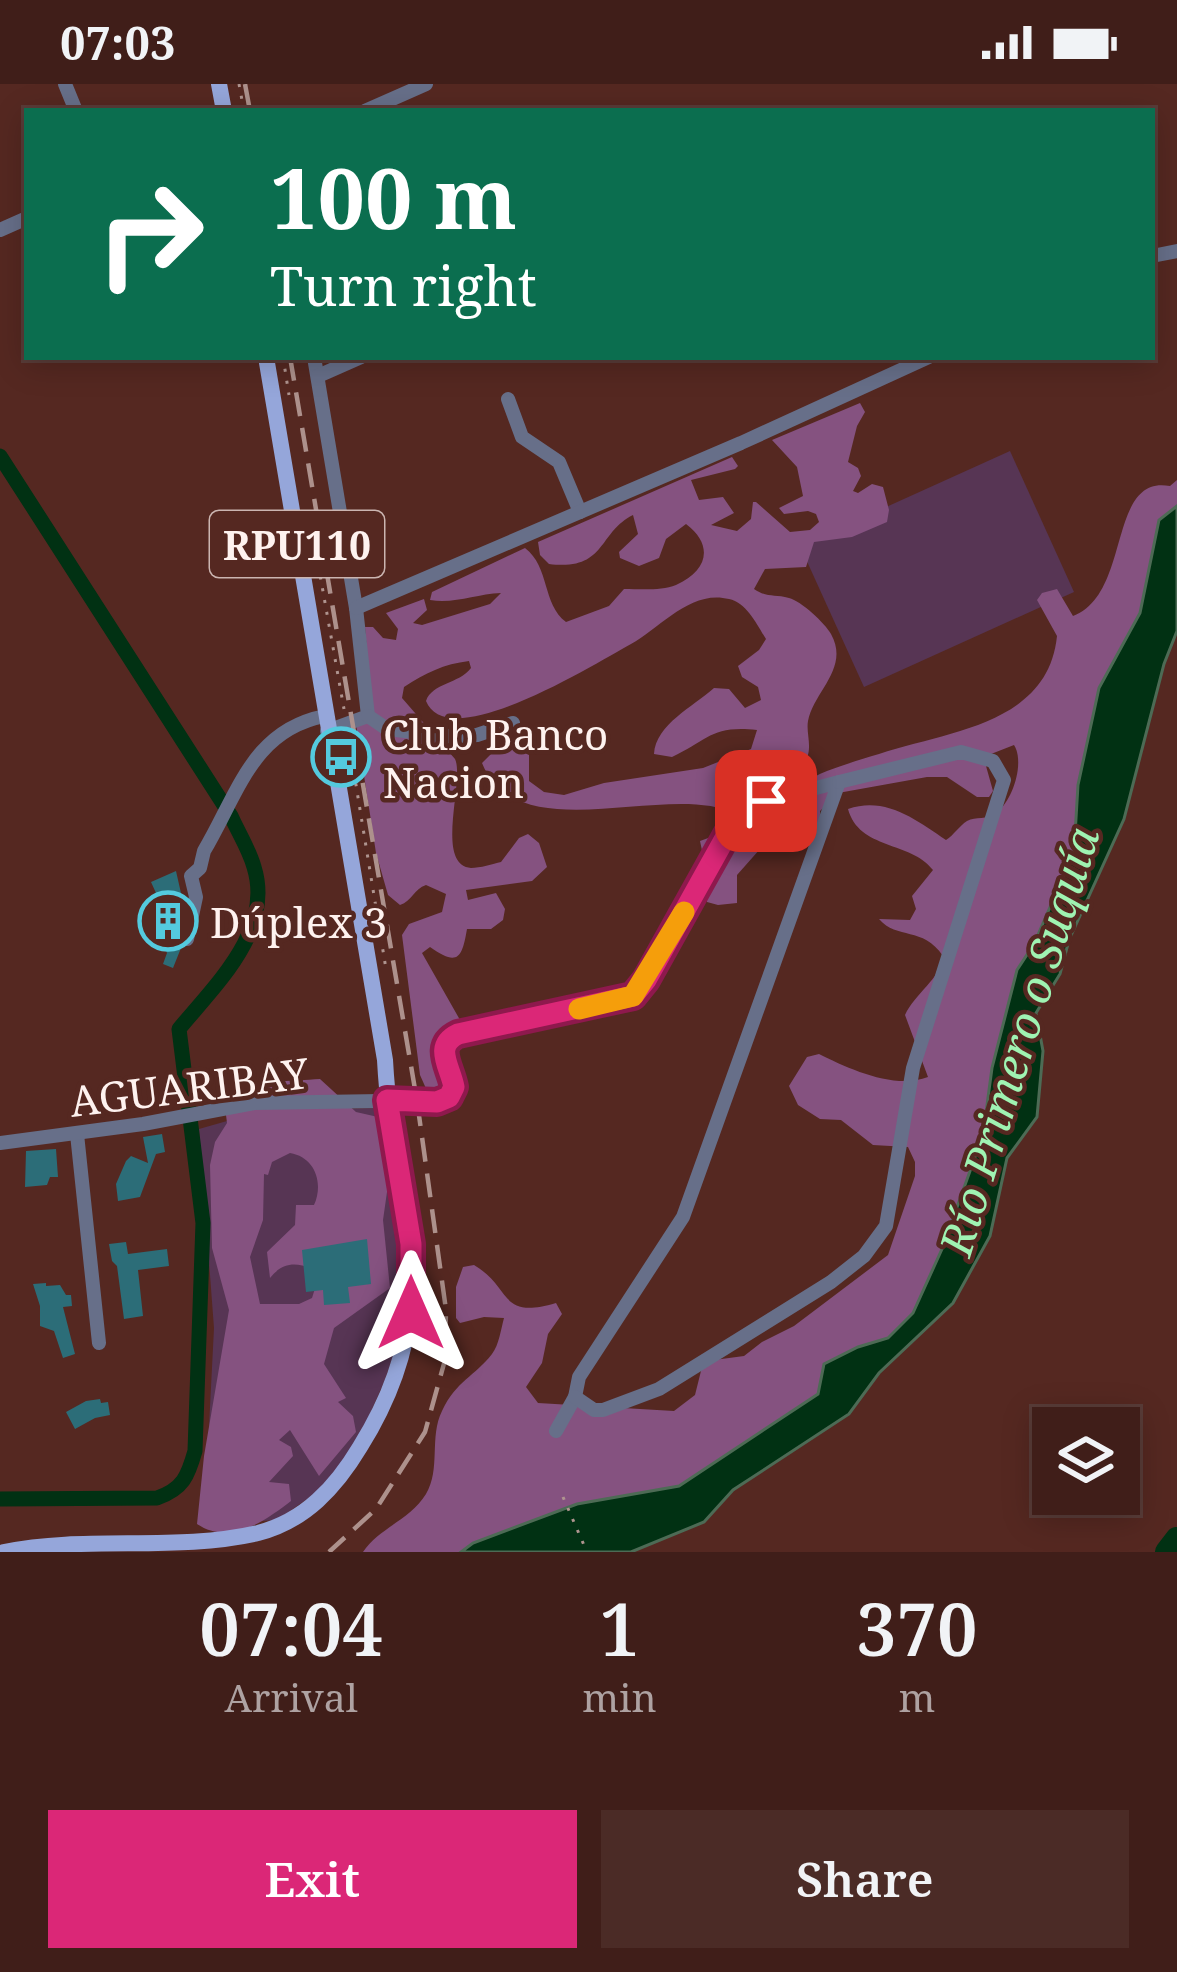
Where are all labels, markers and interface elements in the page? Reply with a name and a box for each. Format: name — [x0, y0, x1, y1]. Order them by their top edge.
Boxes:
text: 07:03 — [60, 12, 175, 73]
text: 100 m — [270, 139, 517, 254]
icon: right — [72, 156, 228, 312]
text: Turn right — [270, 248, 537, 322]
road number: RPU110 — [210, 511, 384, 577]
place label: Club Banco Nacion — [383, 705, 608, 810]
bus stop icon: Club Banco Nacion — [310, 726, 372, 788]
pin — [715, 750, 817, 852]
icon: arrive — [733, 768, 799, 834]
water label: Río Primero o Suquía — [924, 819, 1112, 1264]
building icon: Dúplex 3 — [137, 890, 199, 952]
place label: Dúplex 3 — [210, 893, 387, 950]
street label: AGUARIBAY — [66, 1043, 312, 1129]
position arrow — [348, 1250, 474, 1376]
map controls — [1032, 1407, 1140, 1515]
button: layers — [1032, 1407, 1140, 1515]
text: 07:04 — [199, 1579, 383, 1677]
text: 1 — [599, 1579, 640, 1677]
text: 370 — [856, 1579, 978, 1677]
text: Arrival — [224, 1670, 358, 1723]
text: min — [582, 1670, 657, 1723]
text: m — [898, 1670, 935, 1723]
button: Exit — [48, 1810, 577, 1948]
button: Share — [601, 1810, 1129, 1948]

